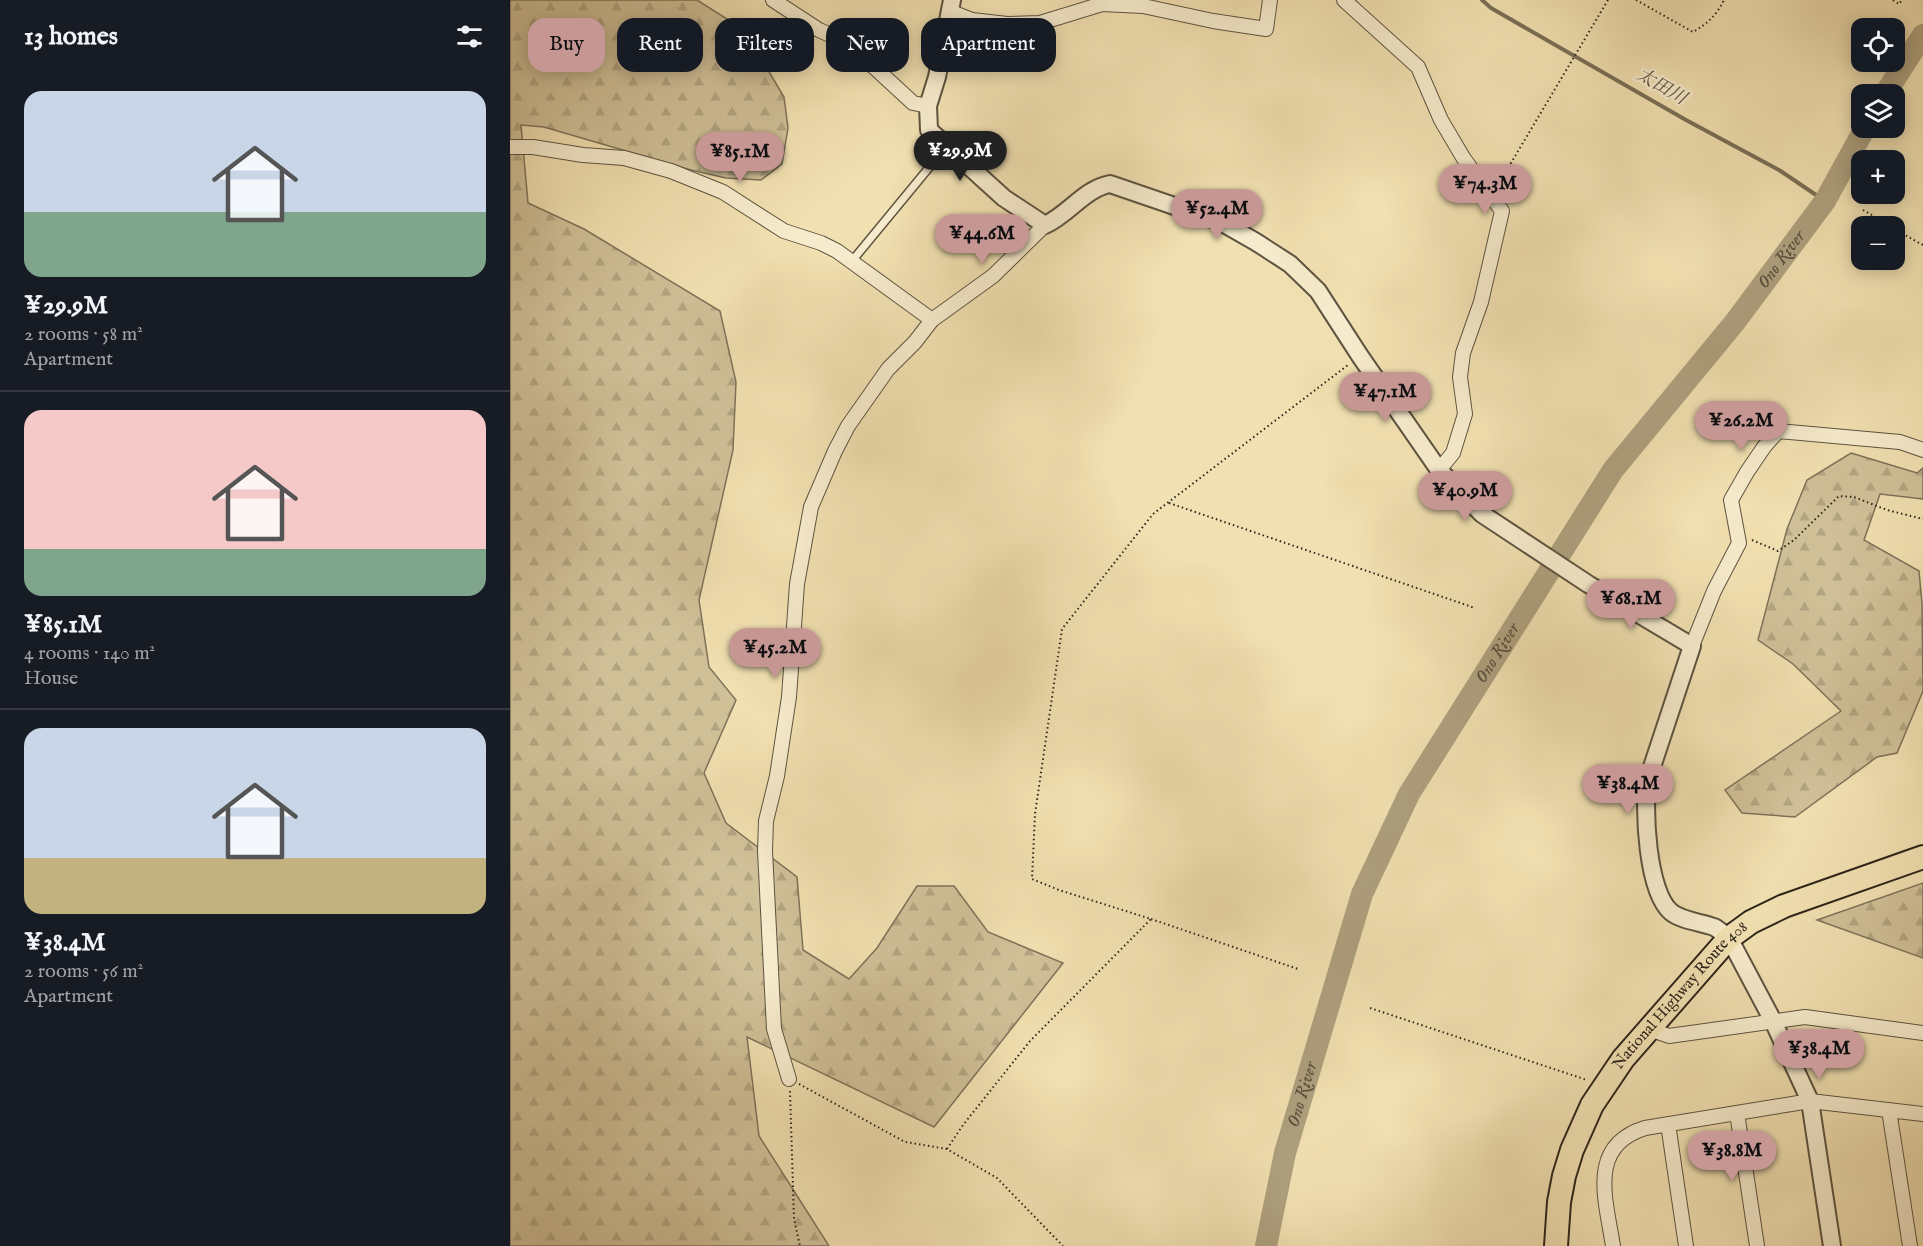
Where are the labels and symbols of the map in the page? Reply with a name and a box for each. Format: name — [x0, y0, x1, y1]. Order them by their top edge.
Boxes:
water label: 太田川 — [1632, 64, 1692, 111]
pin: ¥29.9M — [911, 131, 1009, 182]
pin: ¥85.1M — [691, 132, 789, 183]
pin: ¥74.3M — [1436, 164, 1534, 215]
pin: ¥52.4M — [1168, 189, 1266, 240]
pin: ¥44.6M — [933, 214, 1031, 265]
water label: Ono River — [1752, 225, 1811, 293]
pin: ¥47.1M — [1336, 372, 1434, 423]
pin: ¥26.2M — [1692, 401, 1790, 452]
pin: ¥40.9M — [1416, 471, 1514, 522]
pin: ¥68.1M — [1582, 579, 1680, 630]
water label: Ono River — [1470, 618, 1526, 688]
pin: ¥45.2M — [726, 628, 824, 679]
pin: ¥38.4M — [1579, 764, 1677, 815]
street label: National Highway Route 408 — [1609, 918, 1752, 1074]
pin: ¥38.4M — [1770, 1029, 1868, 1080]
water label: Ono River — [1282, 1058, 1323, 1130]
pin: ¥38.8M — [1683, 1131, 1781, 1182]

